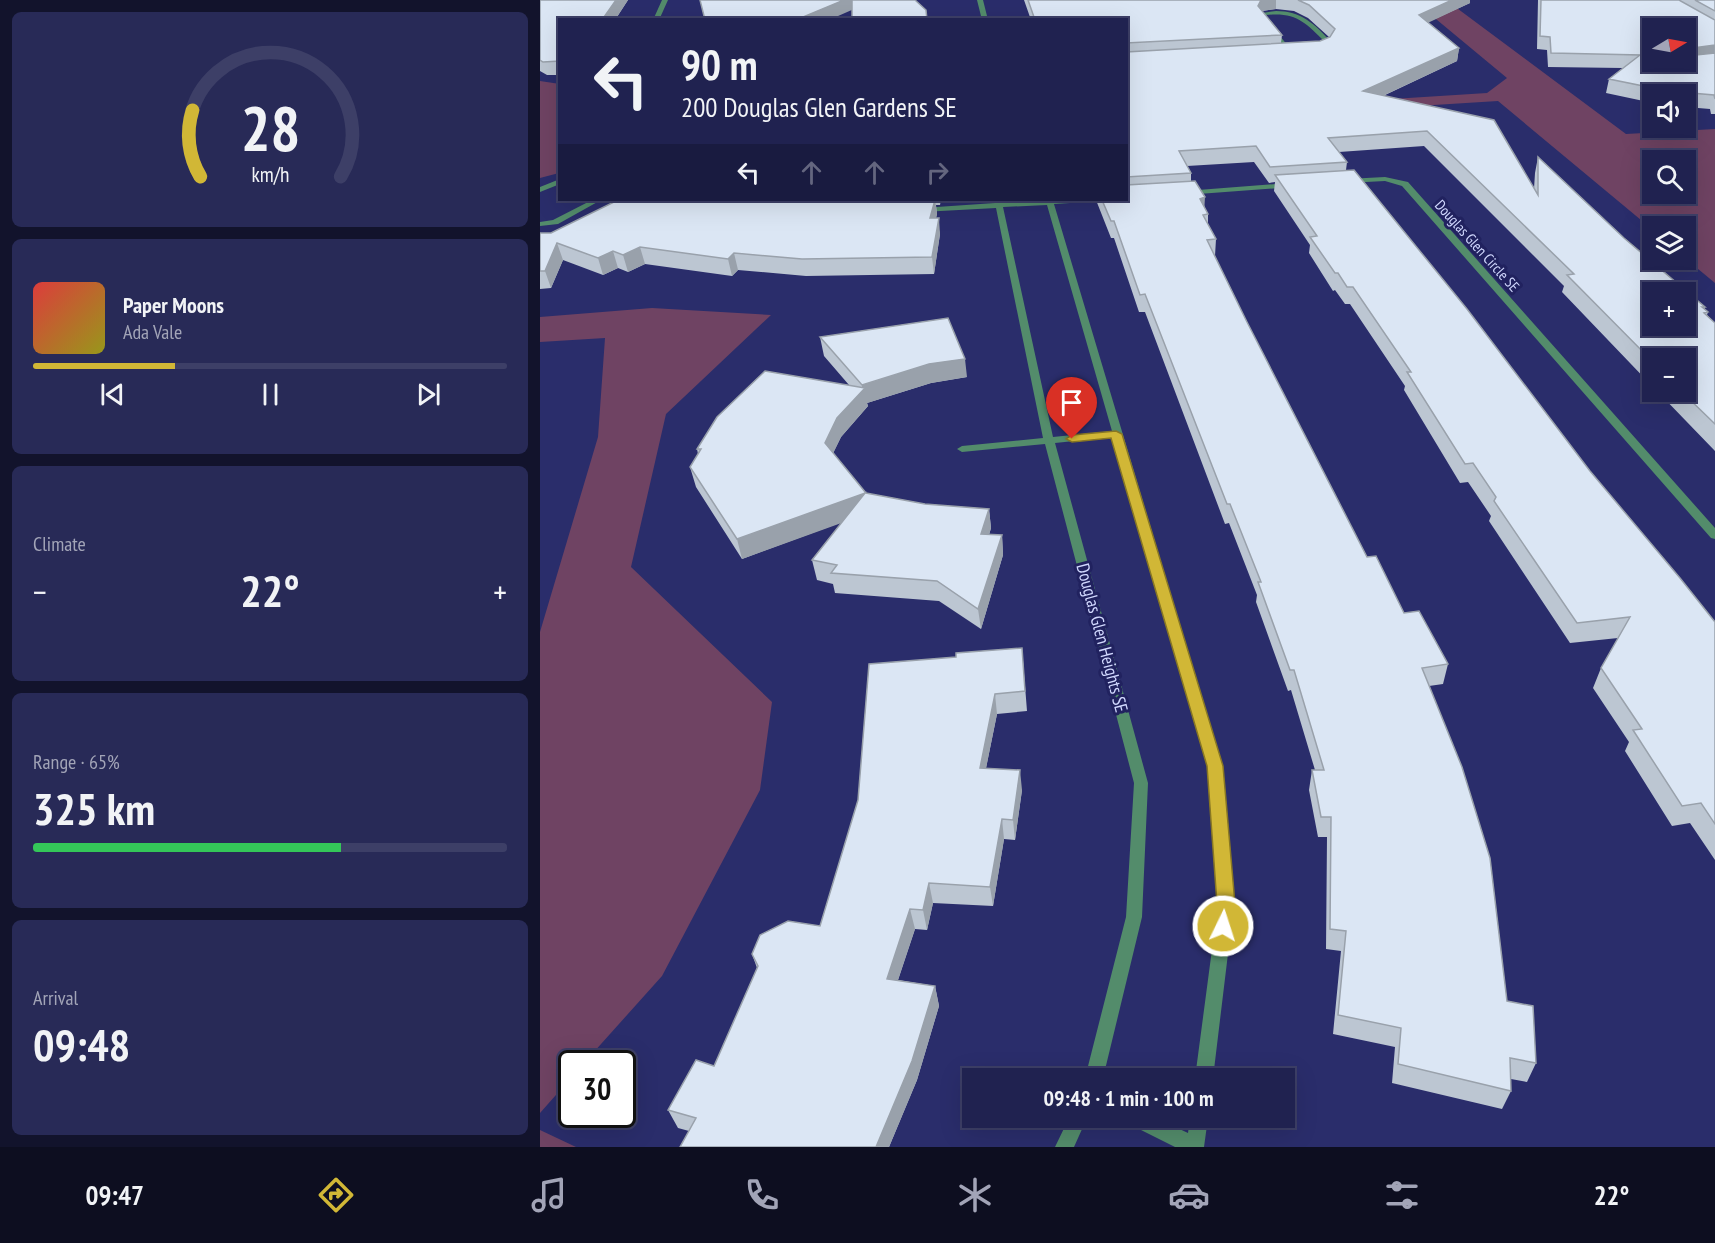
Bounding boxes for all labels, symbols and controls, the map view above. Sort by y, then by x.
north arrow [1642,18,1696,72]
map controls [1642,18,1696,402]
text: 90 m [681,37,758,92]
icon: left [582,42,660,120]
button: sound [1642,84,1696,138]
text: 28 [240,87,300,168]
text: 200 Douglas Glen Gardens SE [681,90,957,124]
button: search [1642,150,1696,204]
icon: left [732,156,765,189]
icon: ahead [795,156,828,189]
icon: ahead [858,156,891,189]
icon: right [921,156,954,189]
text: km/h [251,160,289,188]
street label: Douglas Glen Circle SE [1431,196,1524,296]
button: layers [1642,216,1696,270]
button: + [1642,282,1696,336]
text: Paper Moons [123,291,224,319]
text: Ada Vale [123,319,182,345]
button: − [1642,348,1696,402]
pin [1046,377,1097,439]
icon: previous [96,378,129,411]
icon: pause [254,378,287,411]
icon: next [412,378,445,411]
icon: arrive [1055,386,1088,419]
text: Climate [33,531,86,557]
text: 22° [240,561,300,619]
street label: Douglas Glen Heights SE [1072,561,1133,715]
text: − [33,570,47,613]
text: + [493,570,507,613]
text: Range · 65% [33,749,120,775]
text: 325 km [33,779,155,837]
position arrow [1191,894,1255,958]
text: Arrival [33,985,78,1011]
text: 09:48 [33,1015,130,1073]
speed limit sign: 30 [558,1050,636,1128]
text: 09:48 · 1 min · 100 m [1043,1084,1214,1112]
icon: directions [315,1174,357,1216]
icon: music [528,1174,570,1216]
icon: phone [741,1174,783,1216]
icon: climate [954,1174,996,1216]
icon: car [1168,1174,1210,1216]
icon: filters [1381,1174,1423,1216]
text: 09:47 [86,1178,144,1212]
text: 22° [1594,1178,1629,1212]

